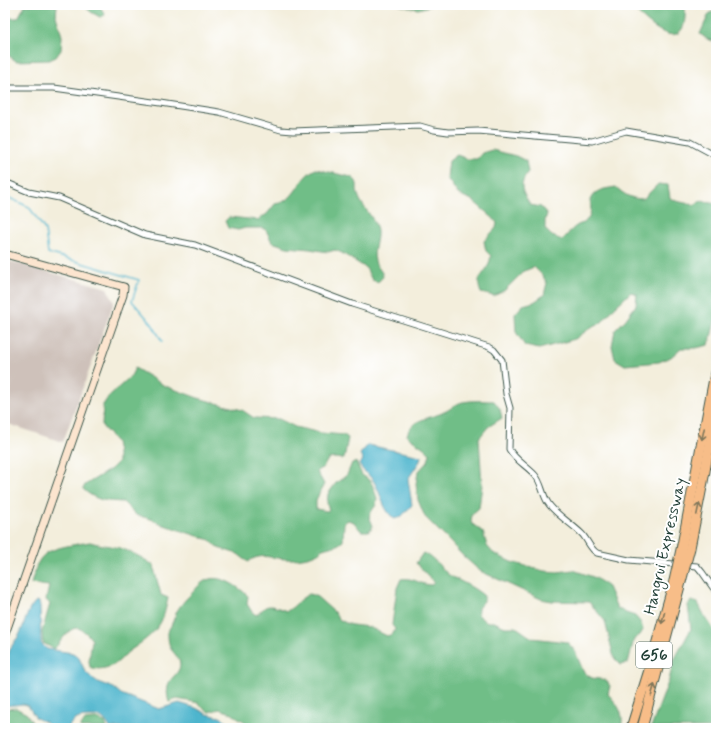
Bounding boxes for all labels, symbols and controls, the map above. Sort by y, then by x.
one-way arrow [698,427,706,440]
street label: Hangrui Expressway [639,476,692,617]
one-way arrow [694,503,702,516]
one-way arrow [659,611,667,624]
road number: G56 [636,642,672,668]
one-way arrow [649,684,657,697]

